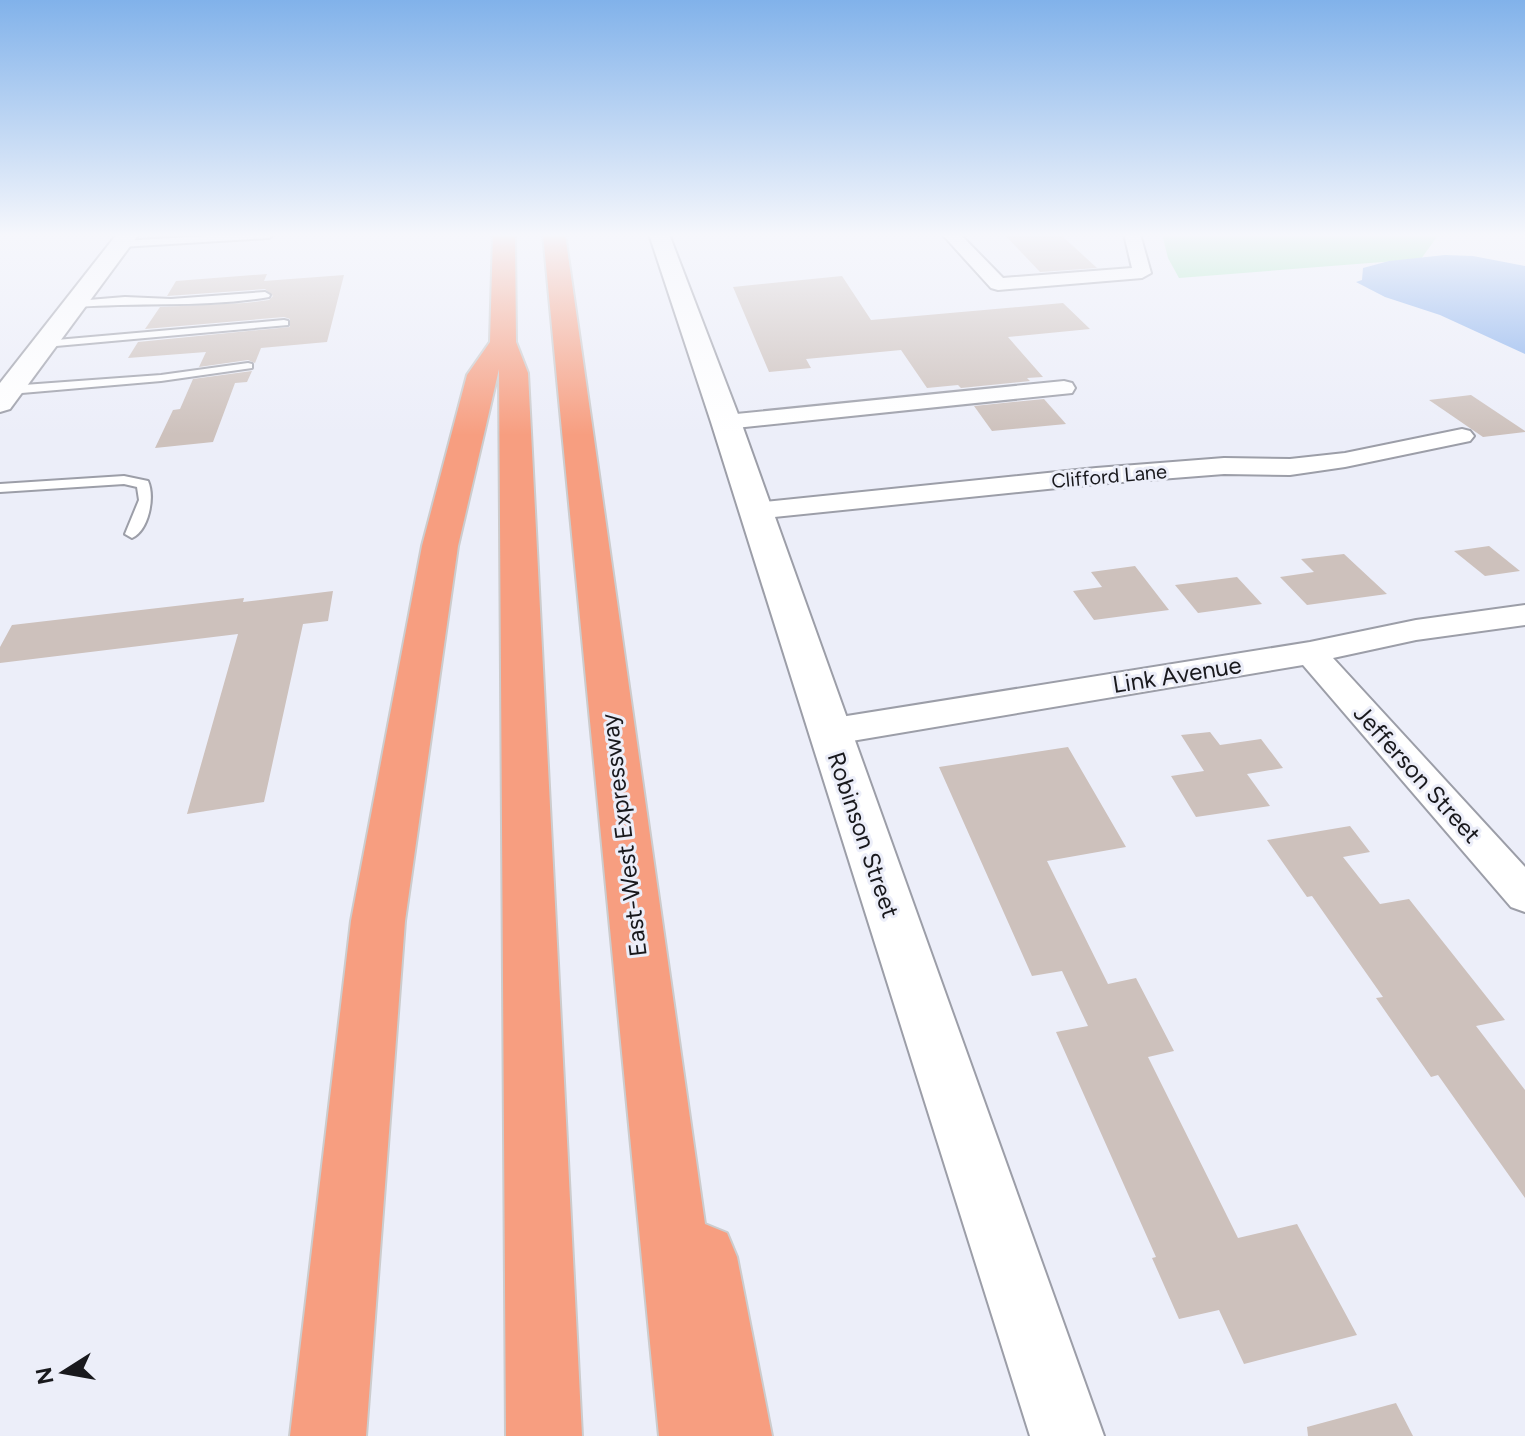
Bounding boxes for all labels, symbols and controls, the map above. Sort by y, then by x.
street label: Clifford Lane [1050,459,1168,493]
street label: Link Avenue [1110,650,1243,699]
street label: Jefferson Street [1348,699,1487,849]
street label: East-West Expressway [594,712,653,958]
street label: Robinson Street [822,748,905,922]
north arrow [24,1332,104,1412]
text: N [30,1365,60,1387]

